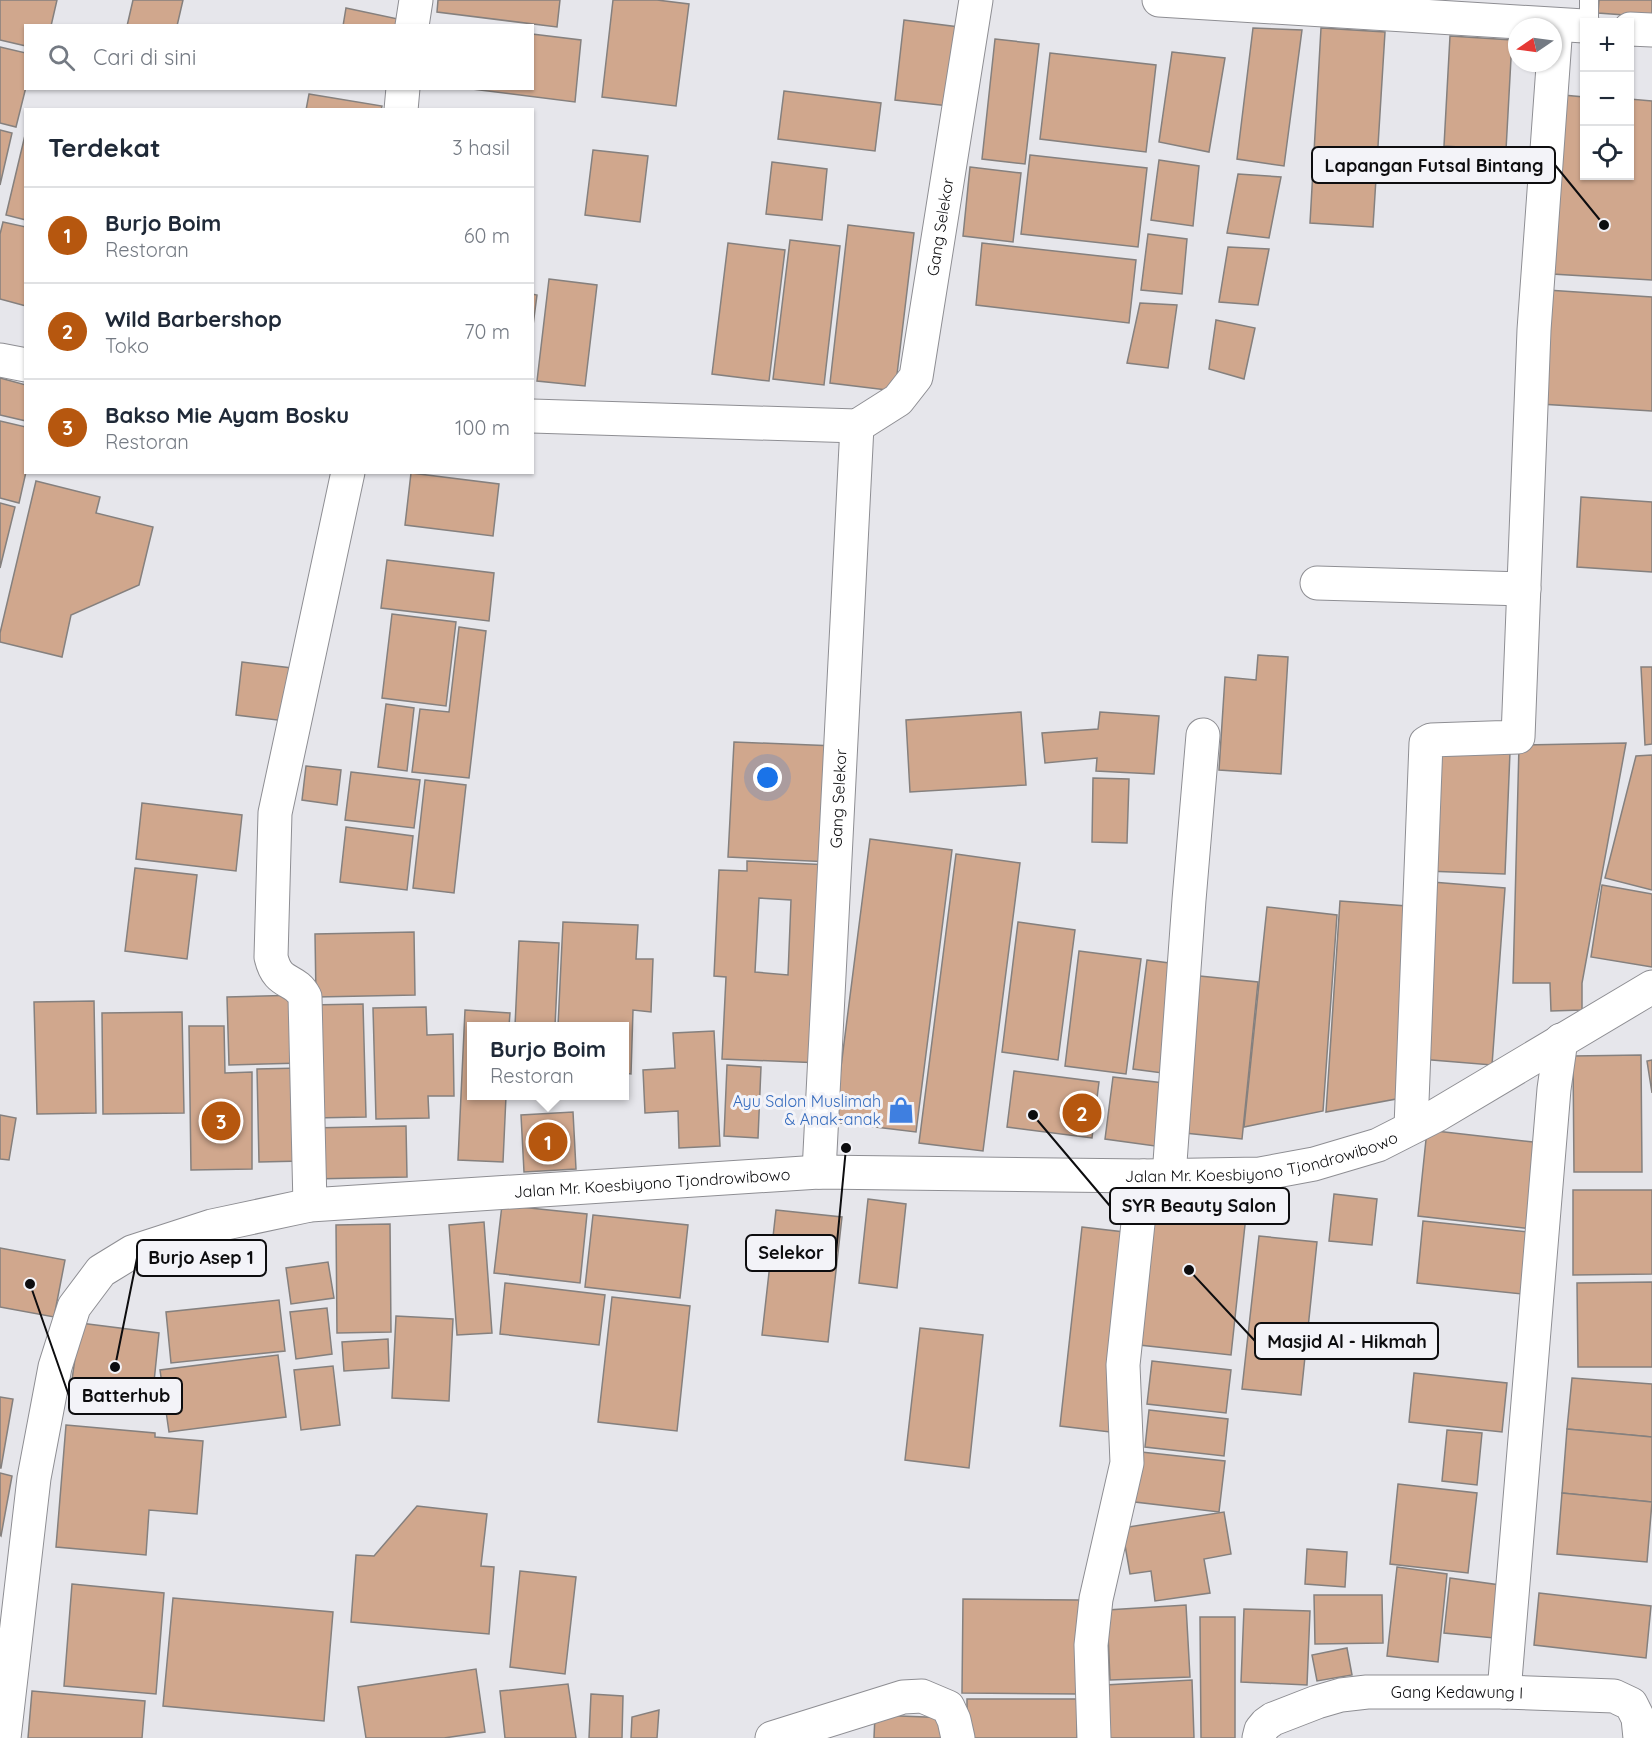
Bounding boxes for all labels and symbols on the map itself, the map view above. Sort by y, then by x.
north arrow [1508,18,1562,72]
callout: Lapangan Futsal Bintang [1312,147,1555,183]
text: Lapangan Futsal Bintang [1324,154,1544,177]
street label: Gang Selekor [922,176,958,277]
street label: Gang Selekor [826,748,851,849]
your location [753,763,782,792]
pin: 2 [1062,1090,1102,1136]
place label: Ayu Salon Muslimah & Anak-anak [733,1091,881,1129]
shop icon: Ayu Salon Muslimah & Anak-anak [886,1095,916,1125]
pin: 3 [202,1098,240,1144]
pin: 1 [528,1120,568,1164]
street label: Jalan Mr. Koesbiyono Tjondrowibowo [1125,1127,1401,1186]
street label: Jalan Mr. Koesbiyono Tjondrowibowo [513,1164,791,1202]
callout: SYR Beauty Salon [1110,1188,1289,1224]
text: SYR Beauty Salon [1122,1194,1276,1217]
callout: Selekor [746,1235,836,1271]
callout: Burjo Asep 1 [137,1240,266,1276]
text: Selekor [758,1241,824,1264]
text: Burjo Asep 1 [148,1246,254,1269]
callout: Masjid Al - Hikmah [1255,1323,1438,1359]
text: Masjid Al - Hikmah [1267,1330,1427,1353]
callout: Batterhub [69,1378,182,1414]
text: Batterhub [82,1384,170,1407]
street label: Gang Kedawung I [1391,1682,1523,1703]

